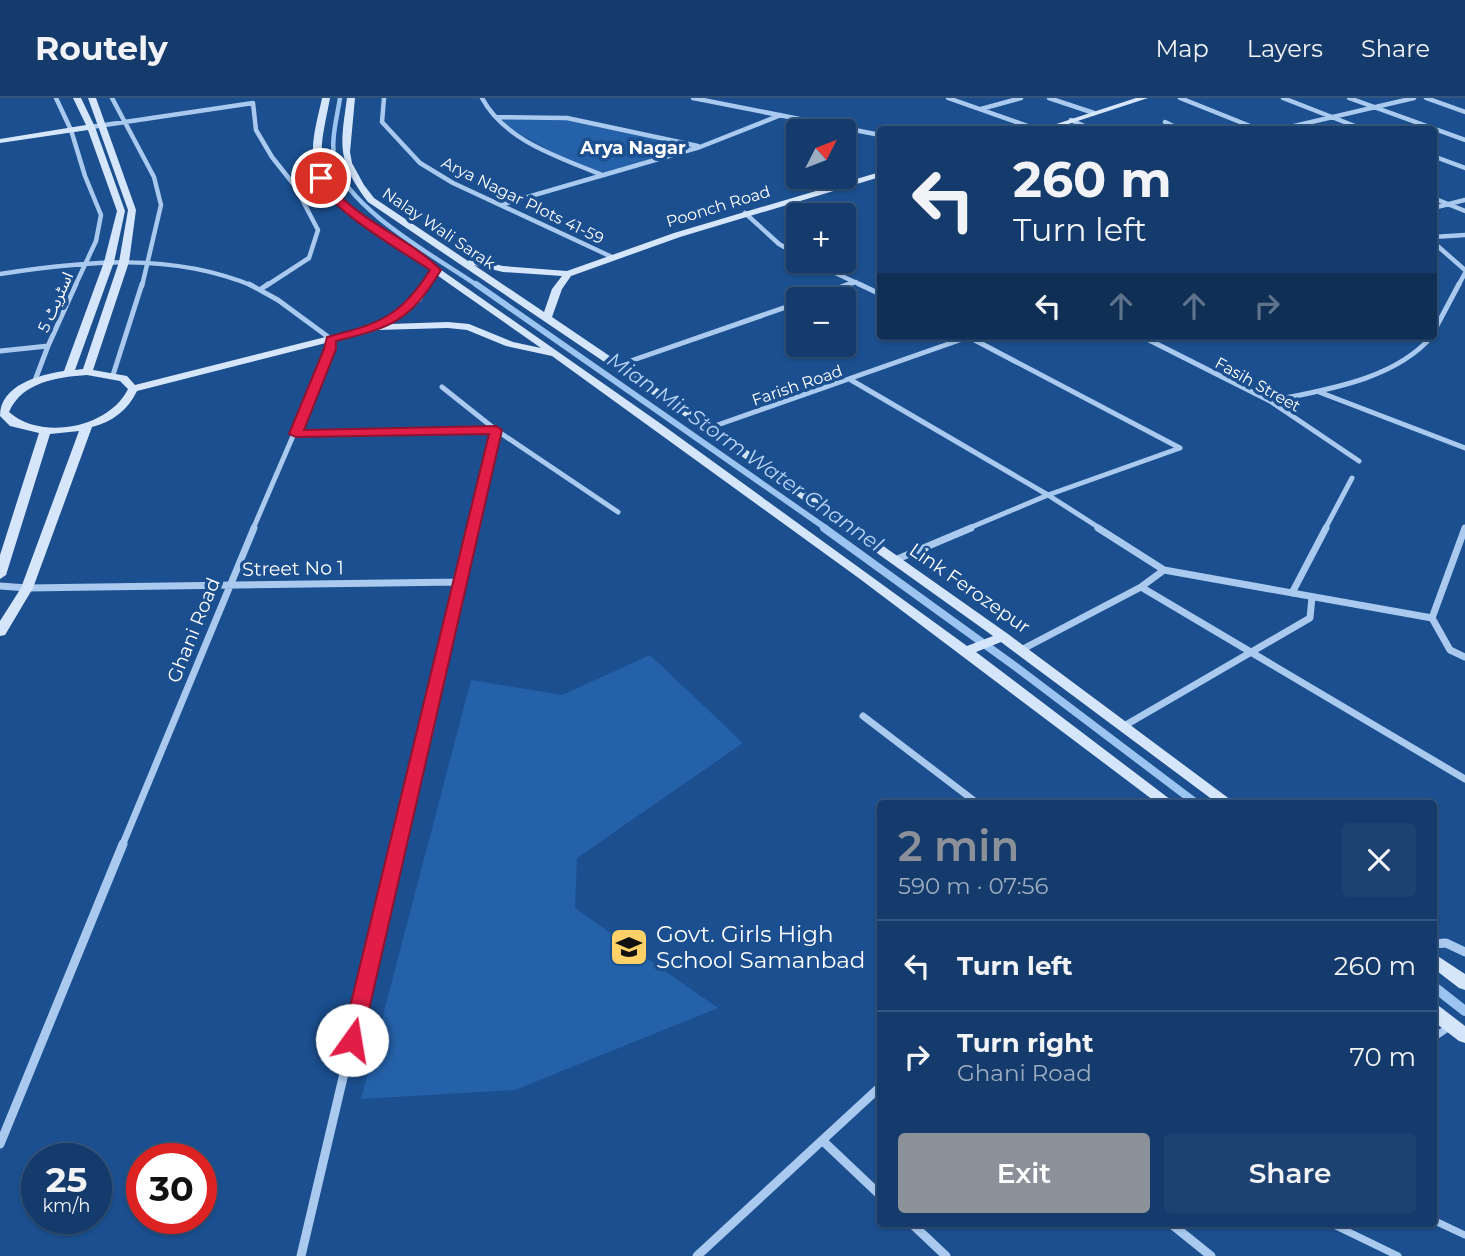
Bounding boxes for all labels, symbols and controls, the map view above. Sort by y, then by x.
text: Routely [35,28,168,68]
text: Map [1155,34,1209,63]
text: Layers [1247,34,1323,63]
text: Share [1361,34,1430,63]
north arrow [786,119,856,189]
map controls [786,119,856,357]
district label: Arya Nagar [579,137,686,159]
pin [291,148,351,208]
text: 260 m [1013,150,1172,209]
street label: Arya Nagar Plots 41-59 [438,153,607,248]
icon: left [898,154,989,245]
icon: arrive [302,159,340,197]
street label: Poonch Road [664,182,773,231]
street label: Nalay Wali Sarak [379,184,499,273]
button: + [786,203,856,273]
text: Turn left [1013,210,1147,249]
street label: اسٹریٹ 5 [34,269,77,335]
button: − [786,287,856,357]
icon: left [1029,287,1067,325]
icon: ahead [1102,287,1140,325]
icon: ahead [1175,287,1213,325]
icon: right [1248,287,1286,325]
water label: Mian Mir Storm Water Channel [603,347,888,557]
street label: Fasih Street [1212,353,1304,416]
street label: Farish Road [749,361,845,410]
street label: Link Ferozepur [905,538,1034,639]
street label: Street No 1 [242,556,344,581]
street label: Ghani Road [162,574,225,686]
text: 2 min [898,820,1019,872]
button: close [1342,823,1416,897]
text: 590 m · 07:56 [898,872,1049,900]
place label: Govt. Girls High School Samanbad [656,920,865,974]
school or university icon: Govt. Girls High School Samanbad [608,926,650,968]
icon: left [898,947,936,985]
text: Turn left [957,950,1073,982]
text: 260 m [1334,950,1416,982]
position arrow [315,1003,389,1077]
text: Turn right [957,1027,1093,1059]
icon: right [898,1038,936,1076]
text: 70 m [1350,1041,1416,1073]
text: Ghani Road [957,1059,1092,1087]
button: Exit [898,1133,1150,1213]
button: Share [1164,1133,1416,1213]
speed limit sign: 30 [126,1143,217,1234]
text: 25 [46,1158,87,1201]
text: km/h [42,1195,91,1217]

